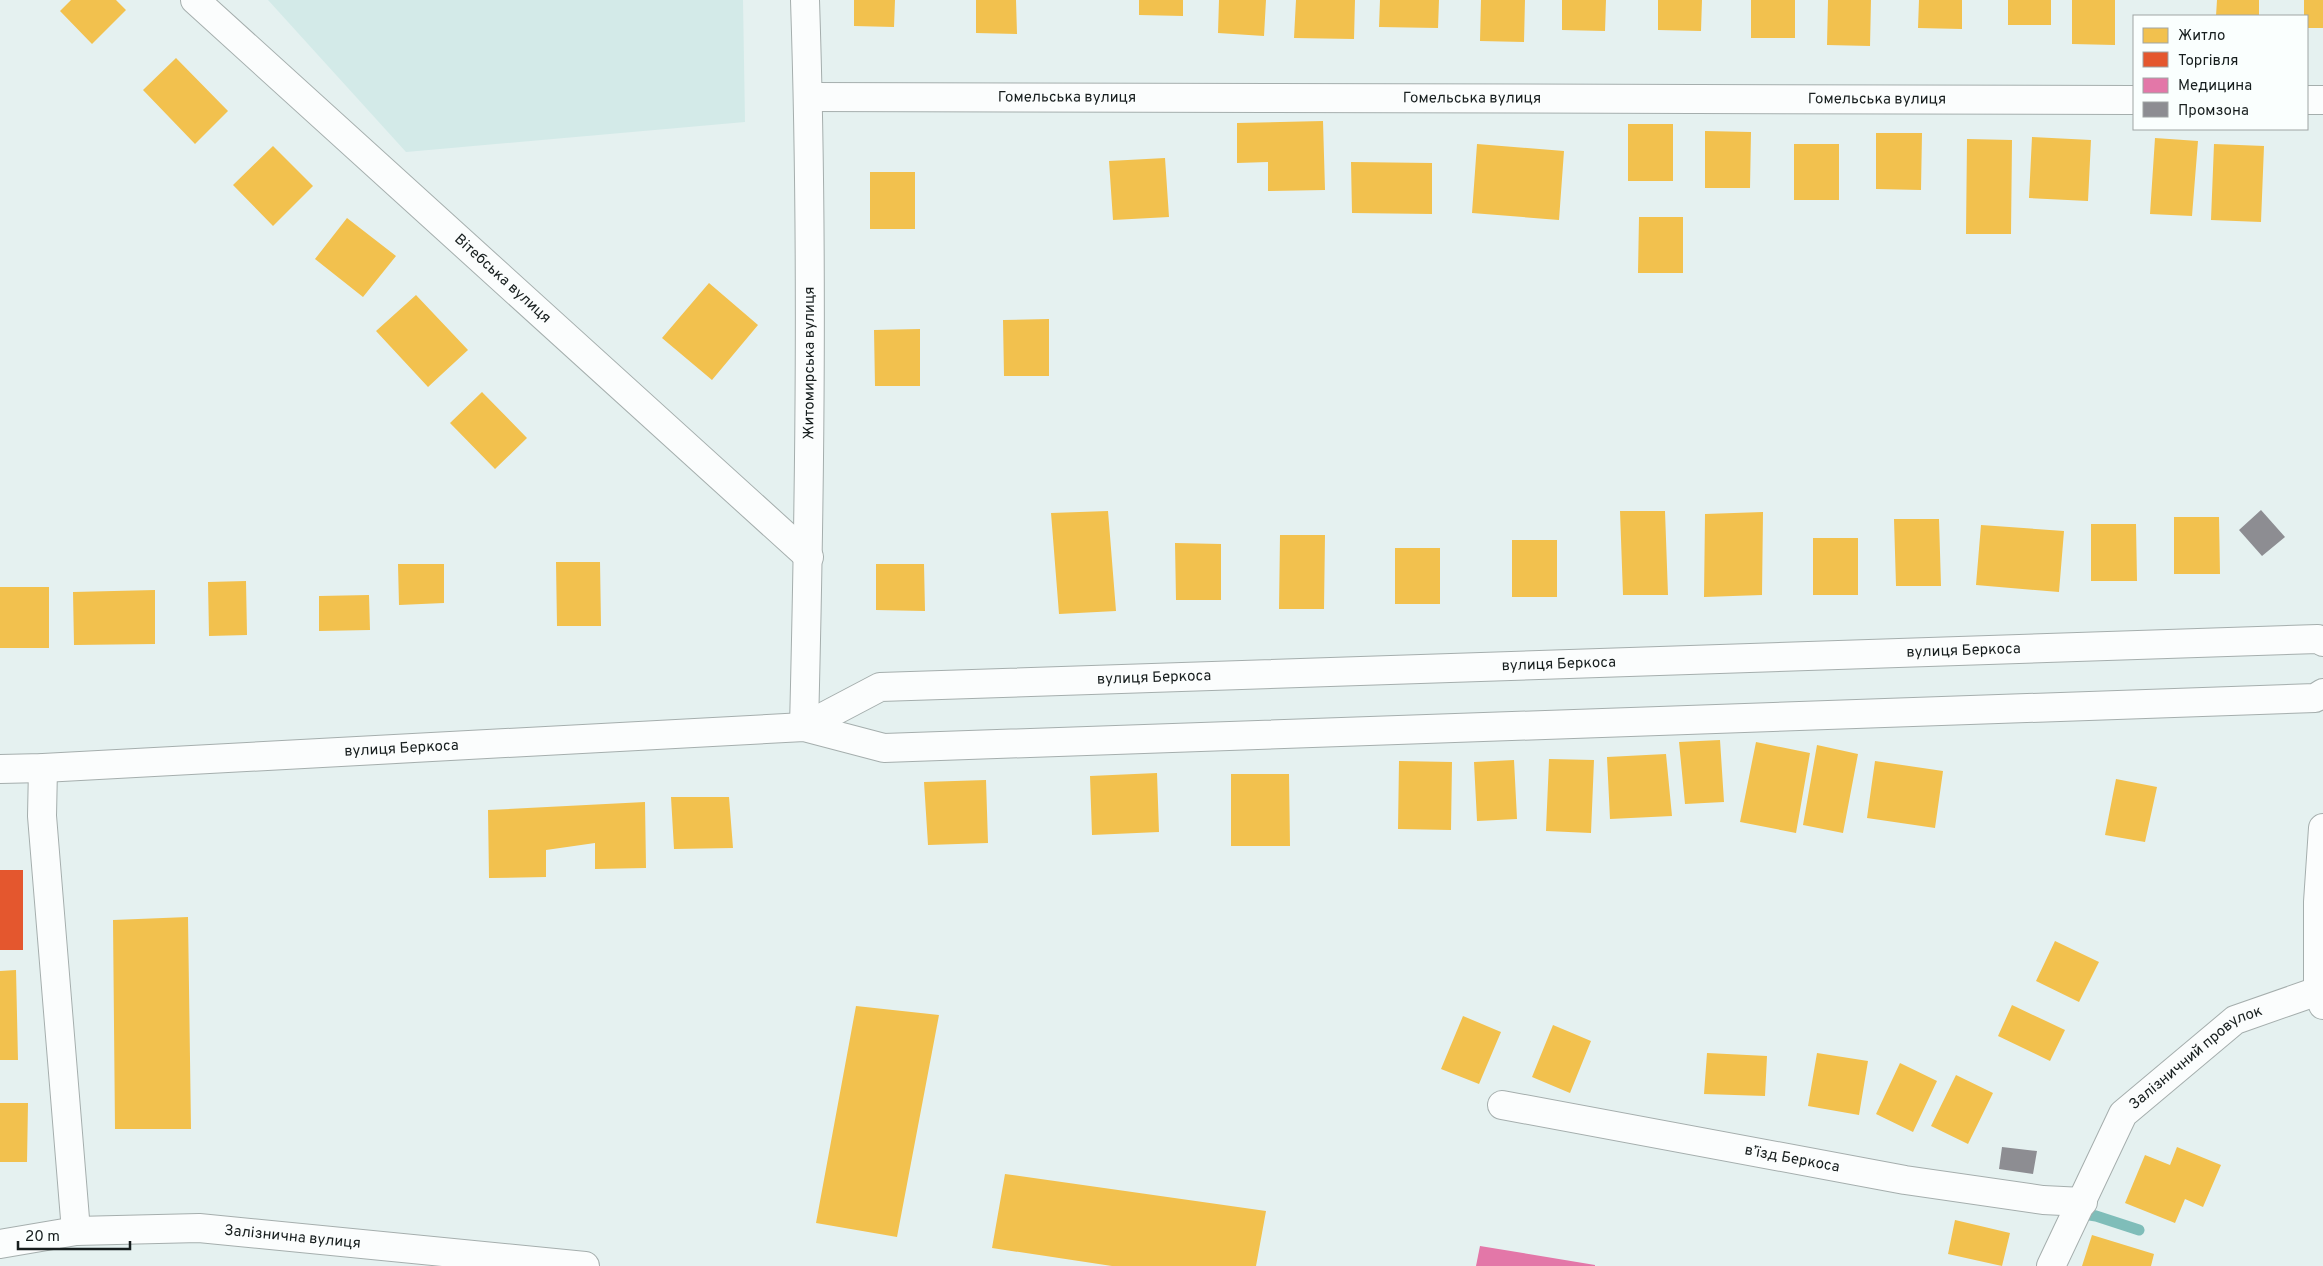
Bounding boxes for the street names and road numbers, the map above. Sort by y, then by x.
street label: Гомельська вулиця [998,88,1136,107]
street label: Гомельська вулиця [1403,89,1541,108]
street label: Гомельська вулиця [1808,90,1946,109]
street label: Вітебська вулиця [450,230,555,328]
street label: Житомирська вулиця [800,286,819,440]
street label: вулиця Беркоса [1906,639,2021,662]
street label: вулиця Беркоса [1501,653,1616,676]
street label: вулиця Беркоса [1096,666,1211,689]
street label: вулиця Беркоса [344,736,459,761]
street label: Залізничний провулок [2125,1002,2265,1114]
street label: в’їзд Беркоса [1743,1141,1841,1177]
street label: Залізнична вулиця [223,1221,362,1253]

